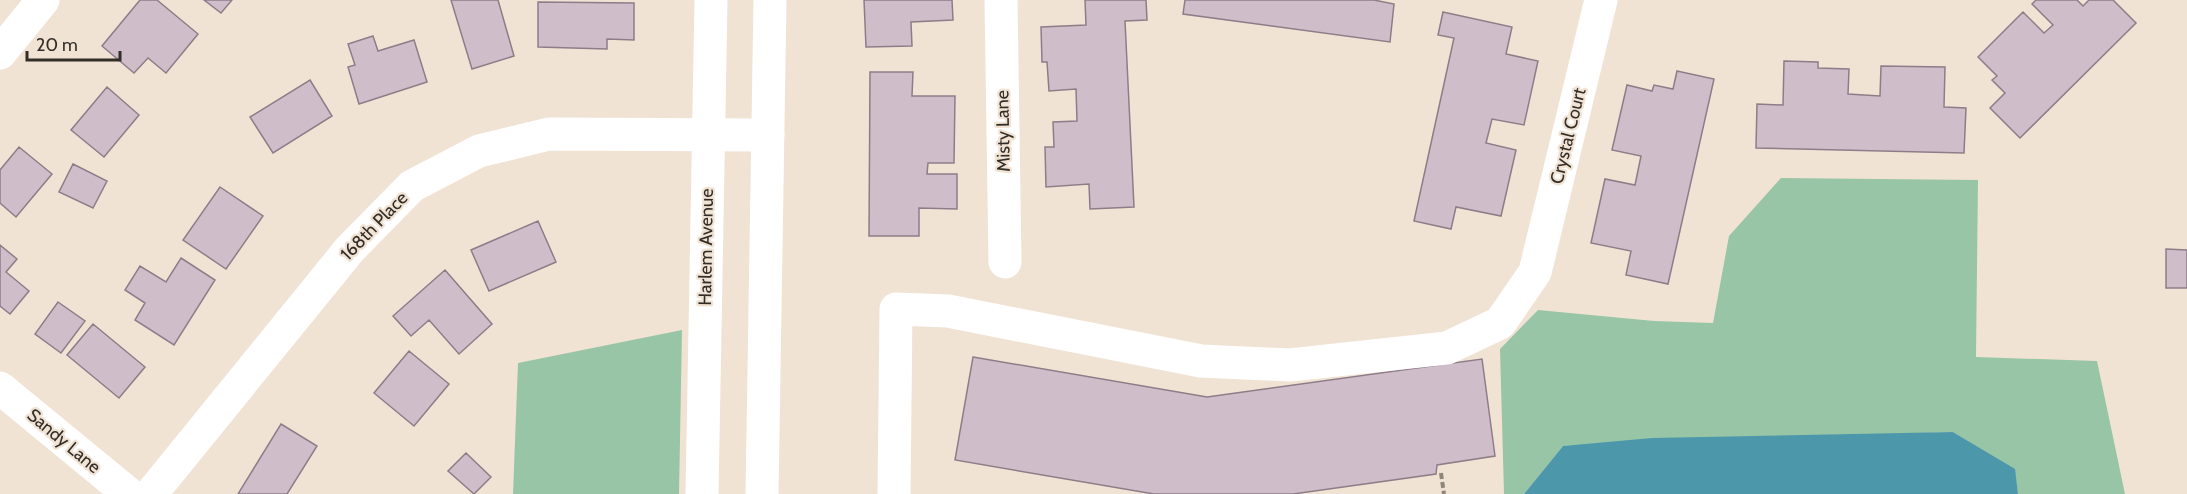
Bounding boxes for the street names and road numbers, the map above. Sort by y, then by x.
street label: Crystal Court [1545,86,1591,186]
street label: Misty Lane [991,90,1015,172]
street label: 168th Place [336,187,412,265]
street label: Harlem Avenue [694,188,718,306]
street label: Sandy Lane [23,404,105,478]

